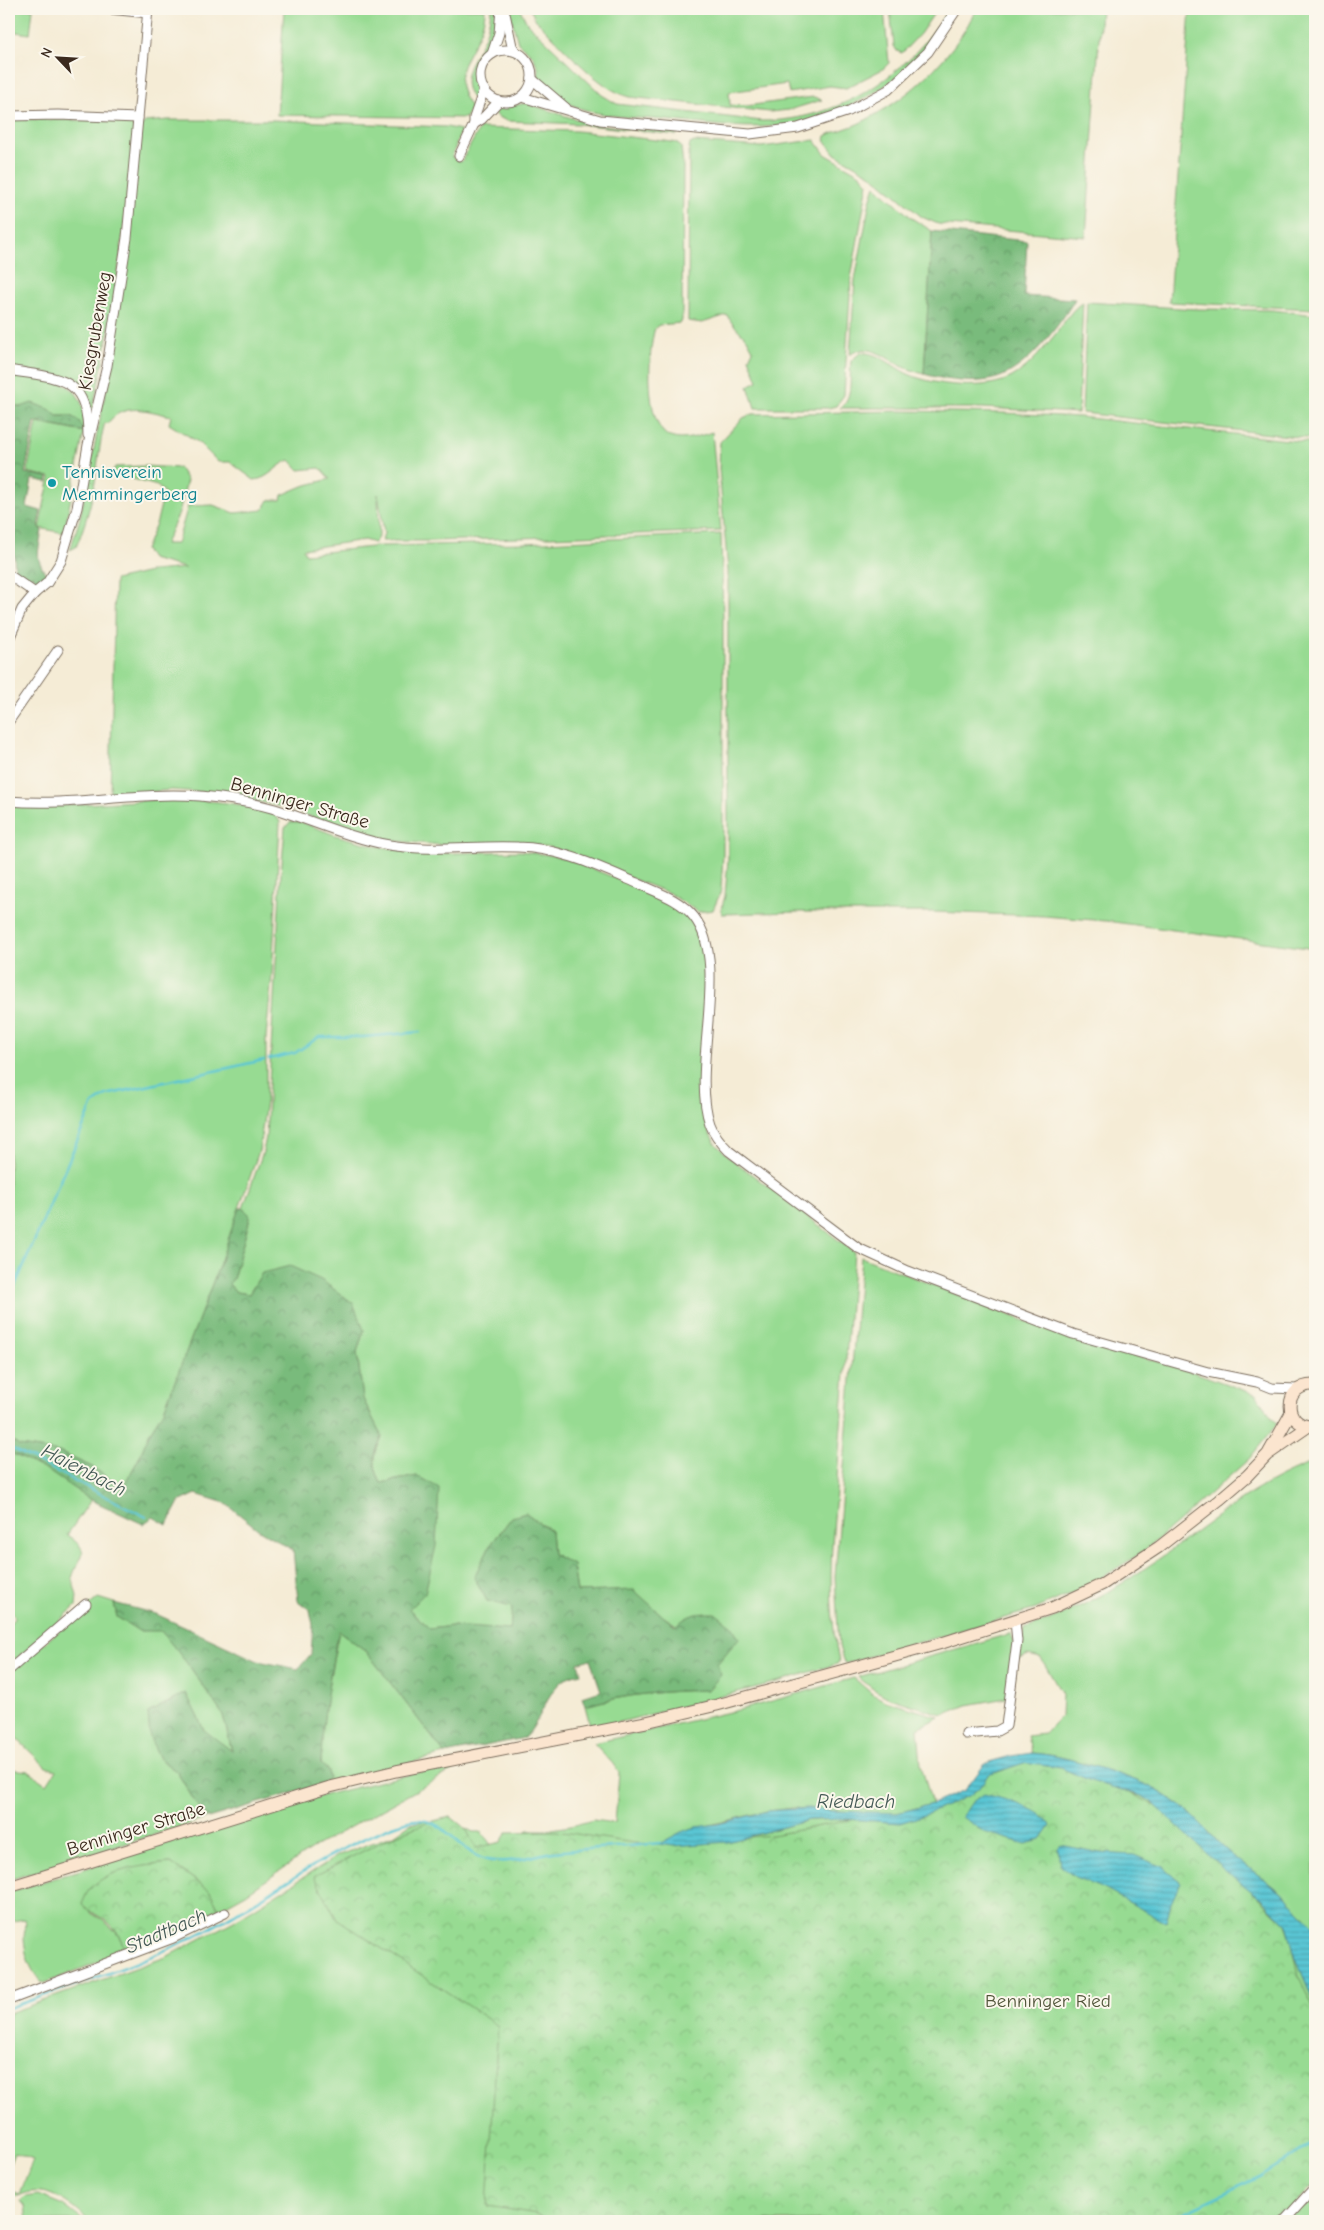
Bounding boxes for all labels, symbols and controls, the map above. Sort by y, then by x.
north arrow [32,32,82,82]
text: N [37,45,56,60]
street label: Kiesgrubenweg [74,270,116,392]
place label: Tennisverein Memmingerberg [62,461,198,505]
marker: Tennisverein Memmingerberg [46,477,58,489]
street label: Benninger Straße [228,773,372,833]
water label: Haienbach [38,1439,130,1501]
water label: Riedbach [817,1790,895,1813]
street label: Benninger Straße [64,1798,208,1860]
water label: Stadtbach [122,1904,210,1958]
park label: Benninger Ried [985,1990,1111,2012]

